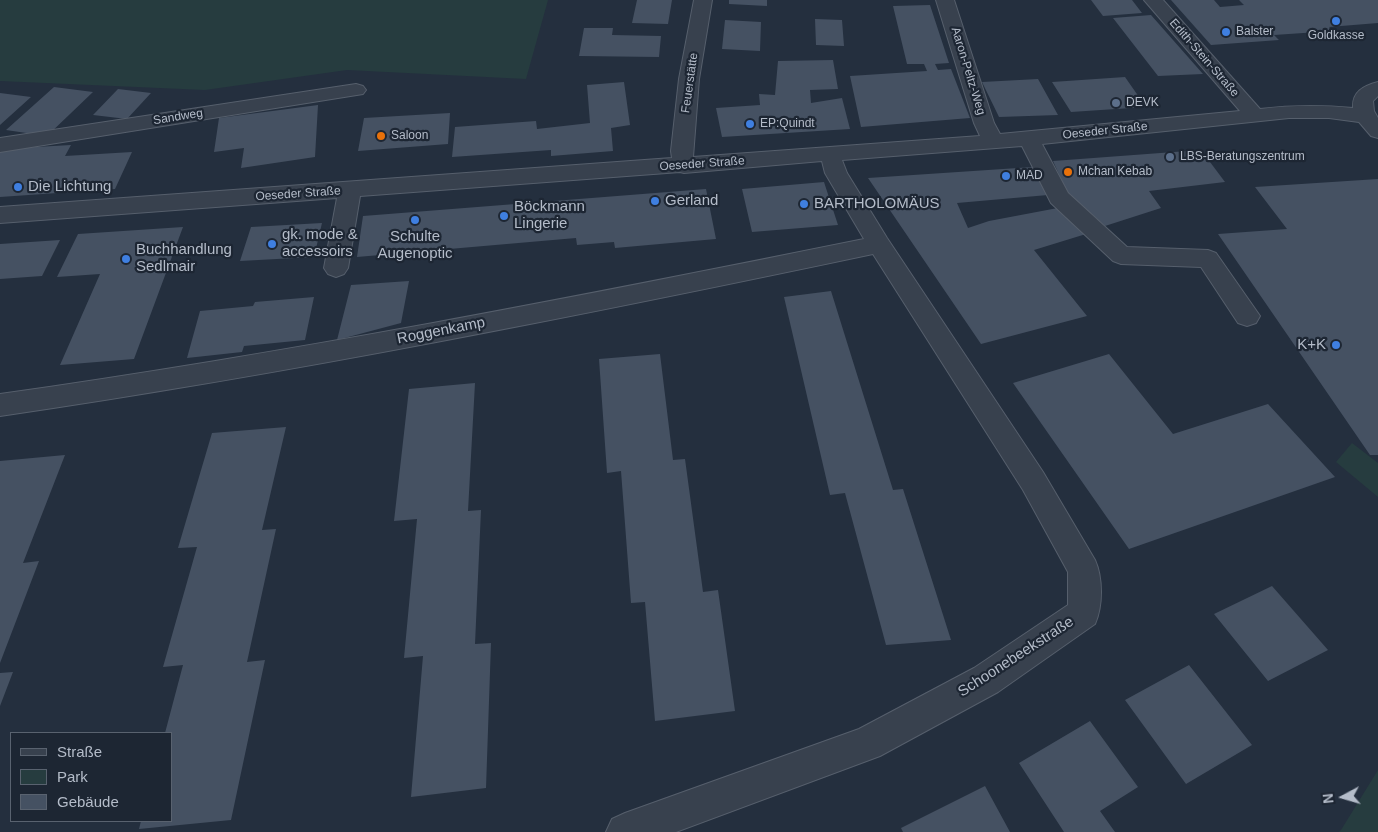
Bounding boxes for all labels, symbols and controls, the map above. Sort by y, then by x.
marker: Goldkasse [1330,15,1342,27]
street label: Edith-Stein-Straße [1166,16,1242,100]
street label: Aaron-Peltz-Weg [948,25,988,117]
place label: Balster [1236,25,1273,39]
marker: Balster [1220,26,1232,38]
place label: Goldkasse [1308,29,1364,43]
street label: Feuerstätte [679,52,701,114]
place label: DEVK [1126,96,1159,110]
marker: DEVK [1110,97,1122,109]
street label: Sandweg [152,106,204,128]
place label: EP:Quindt [760,117,815,131]
marker: EP:Quindt [744,118,756,130]
street label: Oeseder Straße [1062,119,1148,143]
place label: Saloon [391,129,428,143]
marker: Saloon [375,130,387,142]
place label: LBS-Beratungszentrum [1180,150,1305,164]
marker: LBS-Beratungszentrum [1164,151,1176,163]
street label: Oeseder Straße [659,154,745,174]
place label: Mchan Kebab [1078,165,1152,179]
marker: Mchan Kebab [1062,166,1074,178]
place label: MAD [1016,169,1043,183]
marker: MAD [1000,170,1012,182]
place label: Die Lichtung [28,178,111,196]
marker: Die Lichtung [12,181,24,193]
street label: Oeseder Straße [255,184,341,204]
place label: Gerland [665,192,718,210]
marker: Gerland [649,195,661,207]
place label: BARTHOLOMÄUS [814,195,940,213]
place label: Böckmann Lingerie [514,198,585,233]
marker: BARTHOLOMÄUS [798,198,810,210]
marker: Böckmann Lingerie [498,210,510,222]
marker: Schulte Augenoptic [409,214,421,226]
place label: gk. mode & accessoirs [282,226,358,261]
place label: Schulte Augenoptic [377,228,453,263]
marker: gk. mode & accessoirs [266,238,278,250]
place label: Buchhandlung Sedlmair [136,241,232,276]
marker: Buchhandlung Sedlmair [120,253,132,265]
street label: Roggenkamp [395,314,487,348]
place label: K+K [1297,336,1326,354]
marker: K+K [1330,339,1342,351]
street label: Schoonebeekstraße [955,613,1077,701]
legend [10,732,172,822]
text: Straße [57,743,102,760]
text: Park [57,768,88,785]
north arrow [1318,772,1368,822]
text: Gebäude [57,793,119,810]
text: N [1320,793,1337,804]

